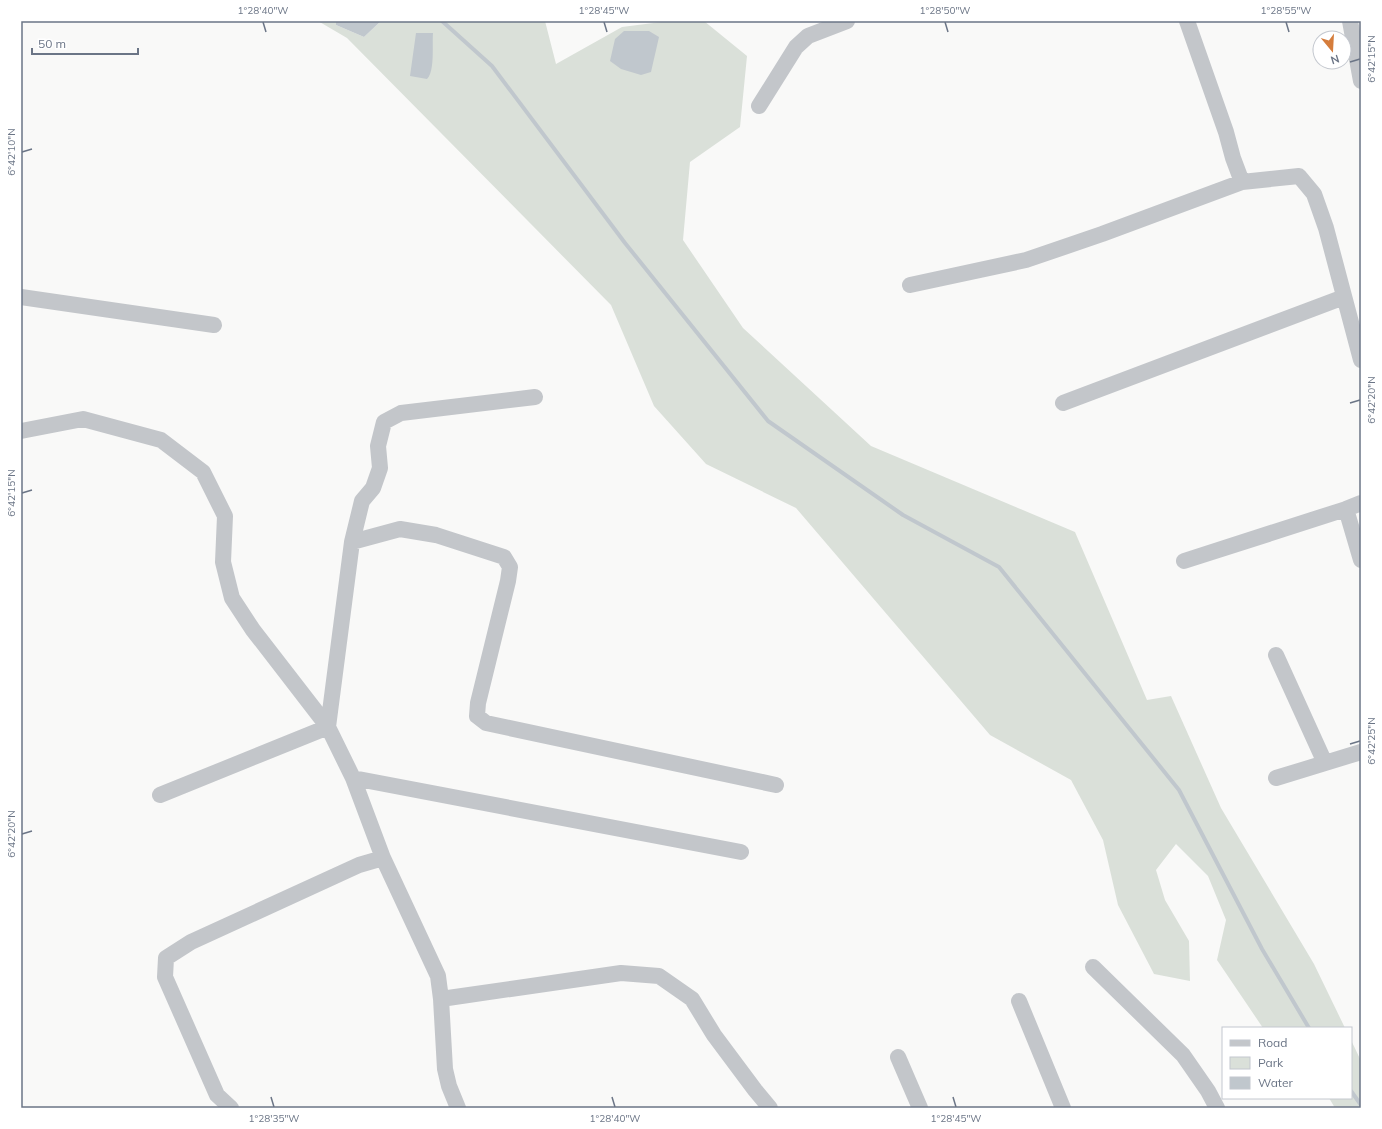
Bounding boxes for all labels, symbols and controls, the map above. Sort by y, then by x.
text: 1°28'40"W [238,4,288,17]
text: 1°28'45"W [579,4,629,17]
text: 1°28'50"W [920,4,970,17]
text: 1°28'55"W [1261,4,1311,17]
scale bar [32,30,138,56]
north arrow [1312,30,1352,70]
text: 6°42'15"N [1365,35,1378,83]
text: 50 m [38,36,66,51]
text: N [1329,52,1341,67]
text: 6°42'10"N [5,128,18,176]
text: 6°42'20"N [1365,376,1378,424]
text: 6°42'15"N [5,469,18,517]
text: 6°42'25"N [1365,717,1378,765]
text: 6°42'20"N [5,810,18,858]
legend [1222,1027,1352,1099]
text: Road [1258,1035,1287,1050]
text: Park [1258,1055,1284,1070]
text: Water [1258,1075,1294,1090]
text: 1°28'35"W [249,1112,299,1125]
text: 1°28'40"W [590,1112,640,1125]
text: 1°28'45"W [931,1112,981,1125]

